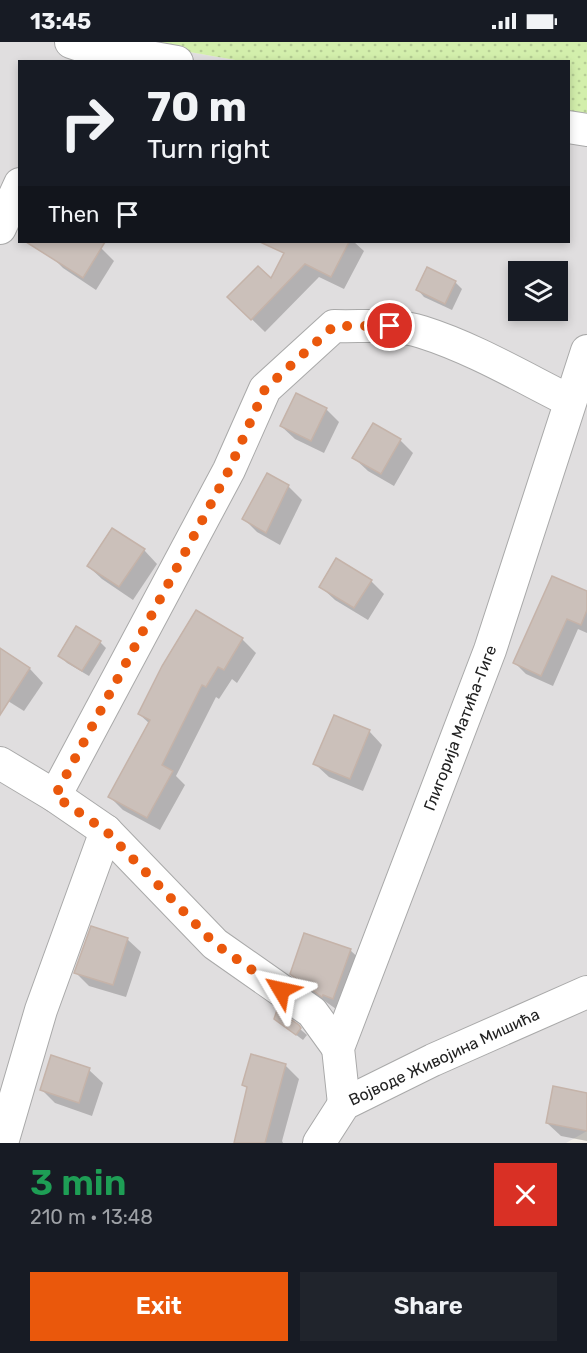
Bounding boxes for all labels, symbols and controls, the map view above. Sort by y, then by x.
text: 13:45 [30,8,91,35]
text: 70 m [147,82,247,132]
icon: right [48,84,126,162]
text: Turn right [147,133,270,165]
icon: arrive [111,198,144,231]
text: Then [48,201,99,228]
map controls [508,261,568,321]
button: layers [508,261,568,321]
pin [364,300,415,351]
icon: arrive [373,309,406,342]
street label: Глигорија Матића-Гиге [420,643,500,813]
position arrow [249,958,313,1022]
street label: Војводе Живојина Мишића [346,1004,542,1110]
text: 3 min [30,1161,127,1204]
button: close [494,1163,557,1226]
text: 210 m · 13:48 [30,1205,153,1229]
button: Exit [30,1272,288,1341]
button: Share [300,1272,557,1341]

